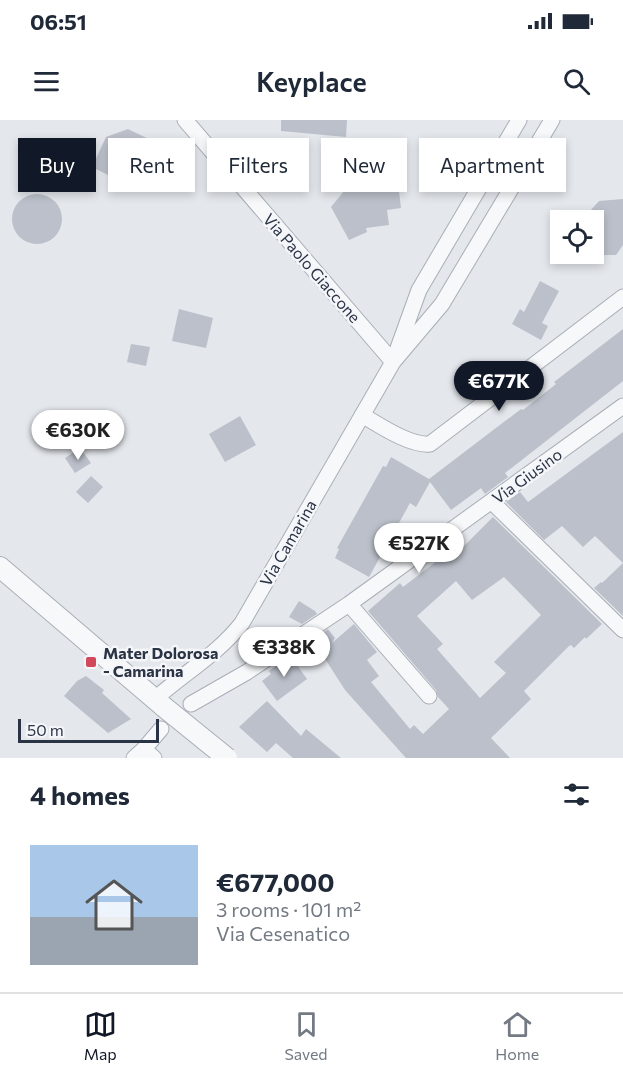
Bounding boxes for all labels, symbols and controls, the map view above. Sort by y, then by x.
text: 06:51 [30,8,87,35]
icon: menu [30,65,63,98]
text: Keyplace [256,65,367,98]
icon: search [560,65,593,98]
chip: Buy [18,138,96,192]
chip: Rent [108,138,195,192]
chip: Filters [207,138,309,192]
chip: New [321,138,407,192]
chip: Apartment [419,138,566,192]
street label: Via Paolo Giaccone [260,209,365,326]
map controls [550,210,604,264]
button: locate [550,210,604,264]
pin: €677K [457,361,541,412]
text: €677K [468,368,530,392]
pin: €630K [36,410,120,461]
text: €630K [45,417,111,441]
street label: Via Giusino [488,444,565,507]
street label: Via Camarina [255,496,320,589]
pin: €527K [377,523,461,574]
text: €527K [388,530,450,554]
pin: €338K [242,627,326,678]
text: €338K [252,634,316,658]
place label: Mater Dolorosa - Camarina [103,643,218,680]
marker: Mater Dolorosa - Camarina [84,655,98,669]
scale bar [18,716,159,744]
text: 50 m [27,720,64,739]
icon: filters [560,778,593,811]
text: 4 homes [30,779,130,810]
text: €677,000 [216,866,335,897]
icon: home [78,869,150,941]
text: 3 rooms · 101 m² [216,897,361,921]
text: Via Cesenatico [216,921,350,945]
tab: Map [84,1008,117,1063]
tab: Saved [284,1008,328,1063]
tab: Home [495,1008,539,1063]

